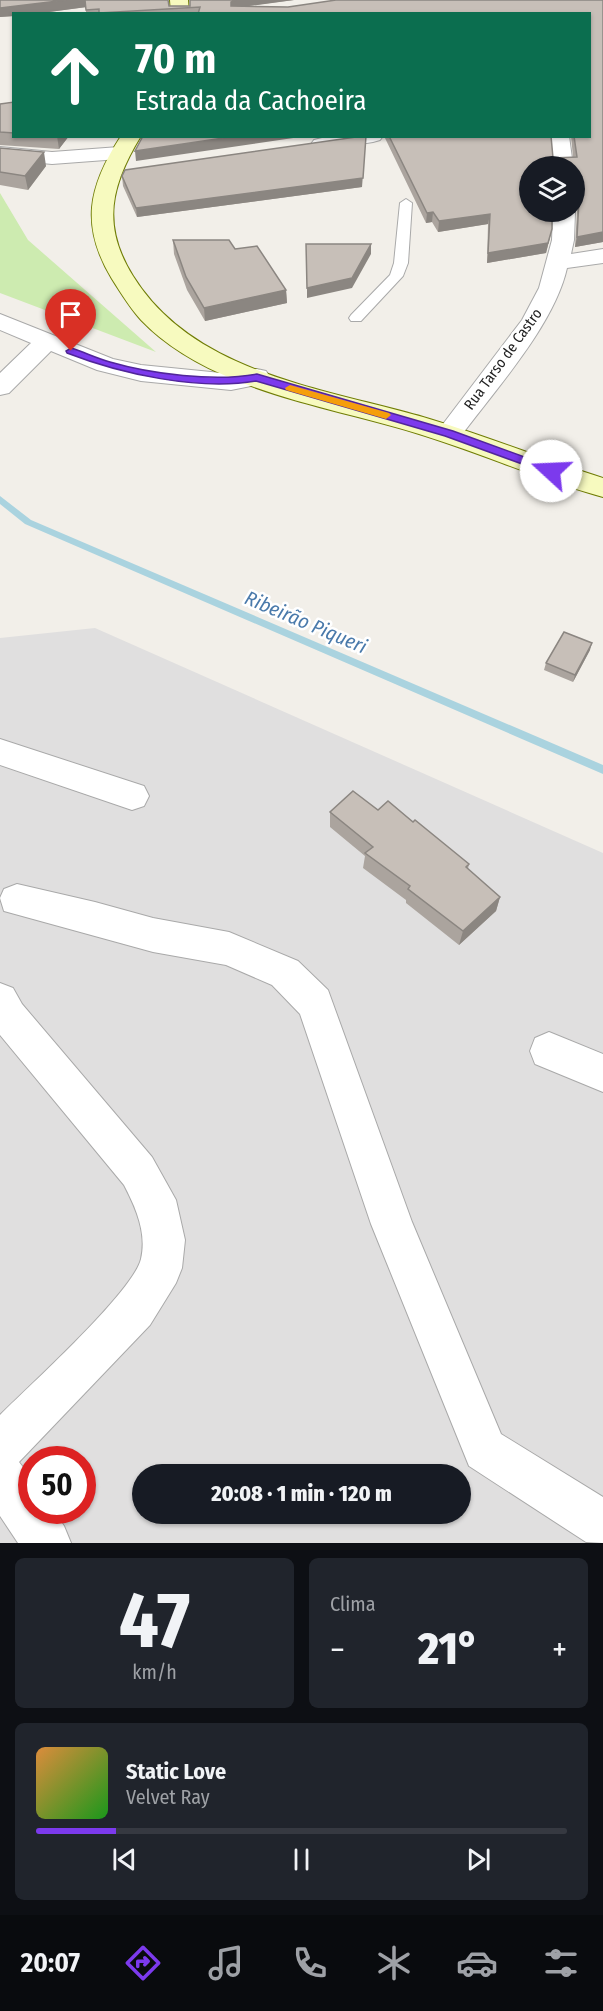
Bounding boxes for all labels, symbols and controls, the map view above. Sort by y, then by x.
text: 70 m [135,34,216,84]
icon: ahead [36,36,114,114]
text: Estrada da Cachoeira [135,85,366,117]
map controls [519,156,585,222]
button: layers [519,156,585,222]
pin [45,289,96,351]
icon: arrive [54,298,87,331]
street label: Rua Tarso de Castro [460,305,546,413]
position arrow [519,439,583,503]
water label: Ribeirão Piqueri [241,586,371,658]
speed limit sign: 50 [18,1446,96,1524]
text: 20:08 · 1 min · 120 m [211,1480,392,1507]
text: 47 [119,1574,190,1668]
text: Clima [330,1592,375,1616]
text: 21° [418,1622,479,1676]
text: − [330,1630,345,1670]
text: + [552,1630,567,1670]
text: km/h [132,1660,177,1684]
text: Static Love [126,1758,226,1785]
text: Velvet Ray [126,1785,210,1809]
icon: previous [108,1843,141,1876]
icon: pause [285,1843,318,1876]
icon: next [462,1843,495,1876]
icon: directions [122,1942,164,1984]
icon: music [205,1942,247,1984]
icon: phone [289,1942,331,1984]
icon: climate [373,1942,415,1984]
icon: car [456,1942,498,1984]
icon: filters [540,1942,582,1984]
text: 20:07 [21,1947,80,1979]

